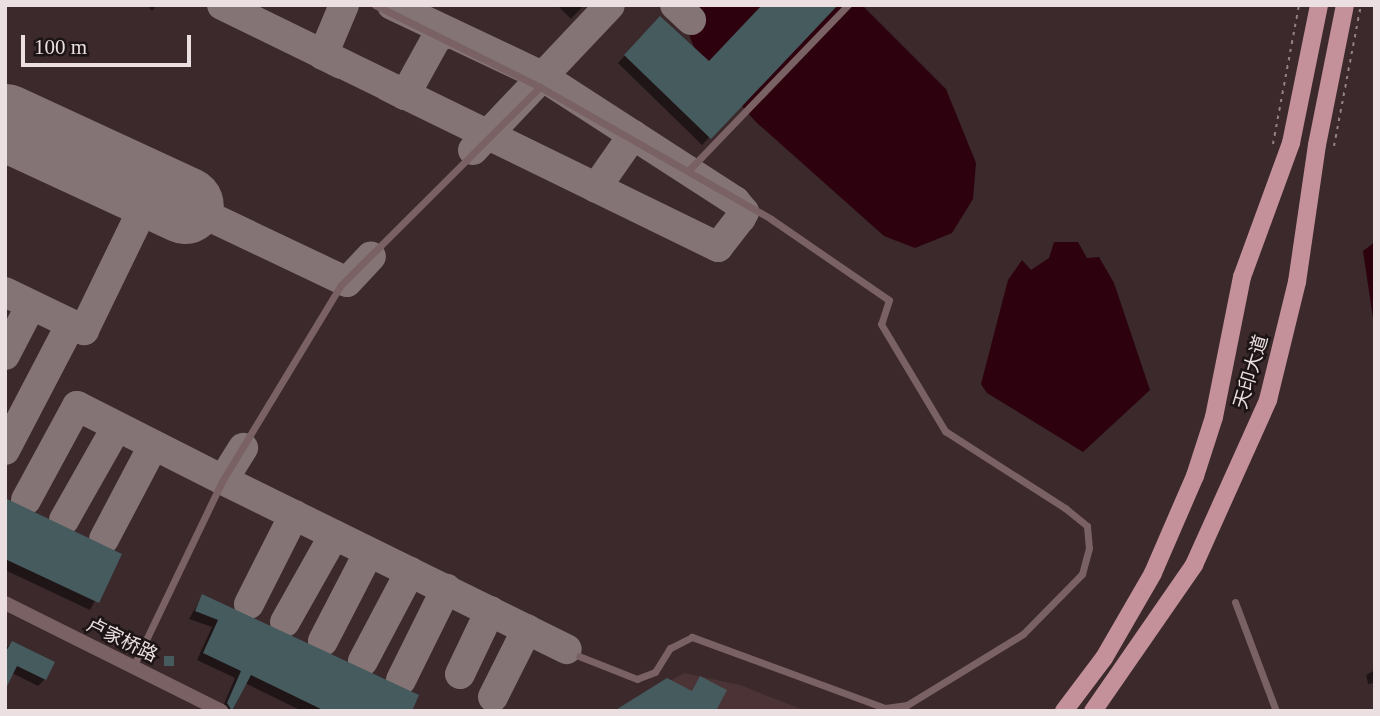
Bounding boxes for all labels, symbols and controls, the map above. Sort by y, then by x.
scale bar [24,21,194,65]
text: 100 m [34,35,87,59]
street label: 天印大道 [1229,332,1273,412]
street label: 卢家桥路 [83,613,161,667]

